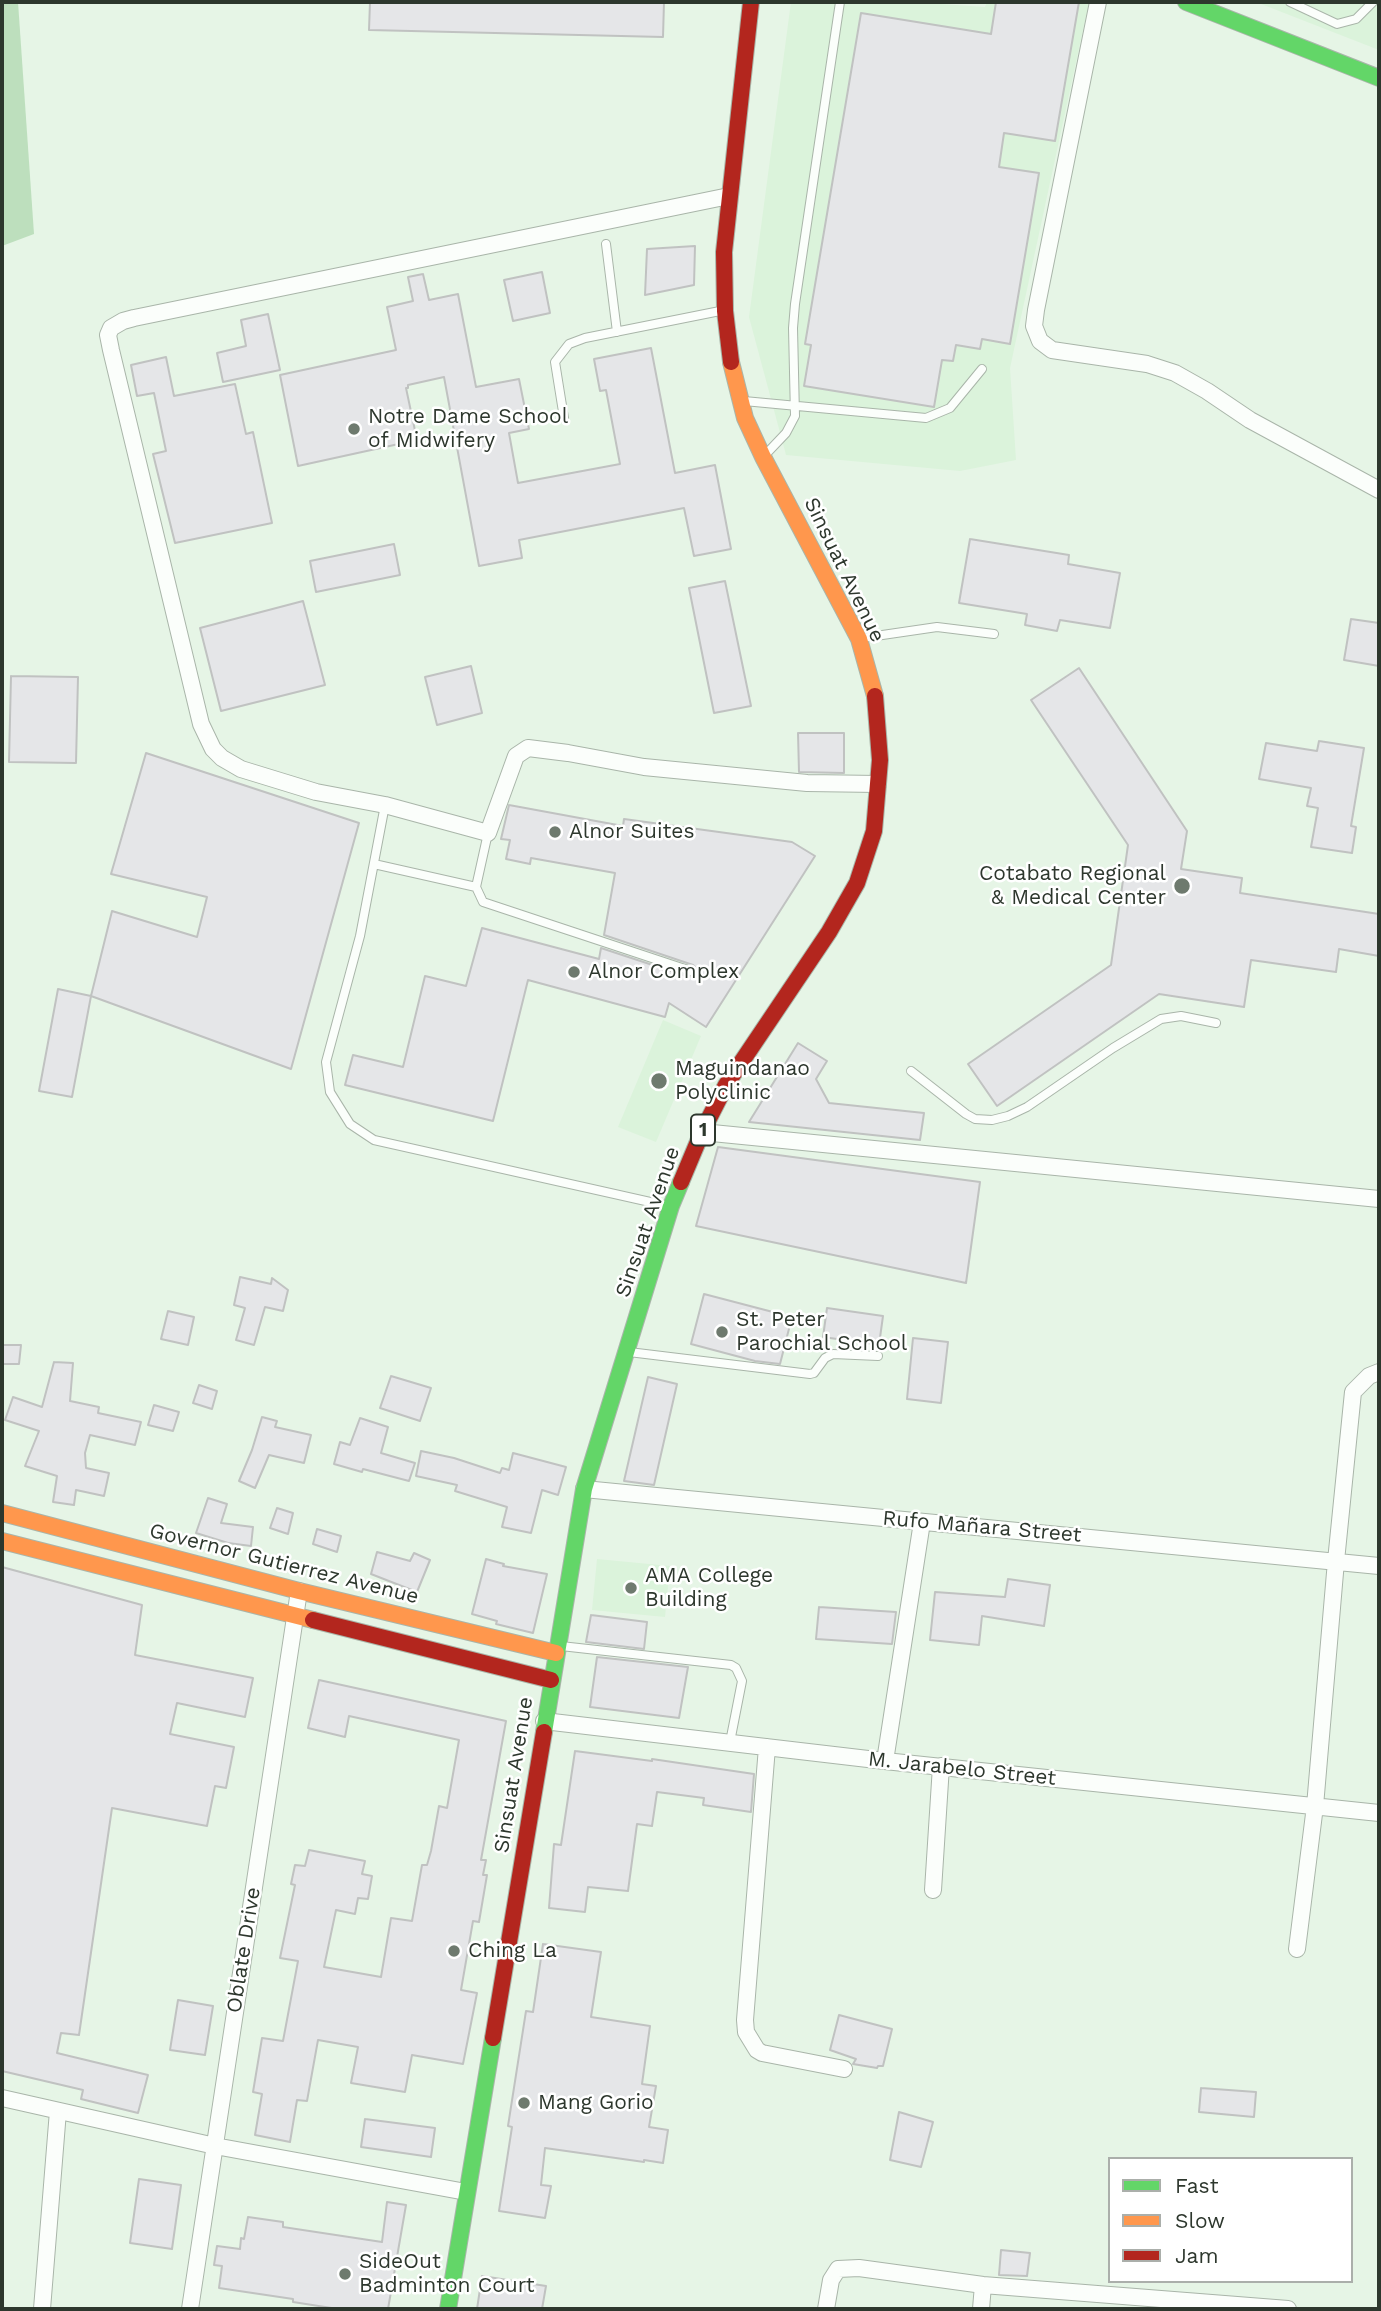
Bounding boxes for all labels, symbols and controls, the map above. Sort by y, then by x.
place label: Notre Dame School of Midwifery [368,404,568,454]
marker: Notre Dame School of Midwifery [346,421,362,437]
street label: Sinsuat Avenue [798,494,890,646]
place label: Alnor Suites [569,819,694,845]
marker: Alnor Suites [547,824,563,840]
place label: Cotabato Regional & Medical Center [979,861,1166,911]
marker: Cotabato Regional & Medical Center [1172,876,1192,896]
place label: Alnor Complex [588,959,739,985]
marker: Alnor Complex [566,964,582,980]
place label: Maguindanao Polyclinic [675,1056,810,1106]
marker: Maguindanao Polyclinic [649,1071,669,1091]
road number: 1 [691,1114,715,1146]
street label: Sinsuat Avenue [610,1143,686,1301]
place label: St. Peter Parochial School [736,1307,907,1357]
marker: St. Peter Parochial School [714,1324,730,1340]
street label: Rufo Mañara Street [882,1506,1082,1548]
street label: Governor Gutierrez Avenue [147,1518,421,1610]
place label: AMA College Building [645,1563,773,1613]
marker: AMA College Building [623,1580,639,1596]
street label: Sinsuat Avenue [489,1695,539,1855]
street label: M. Jarabelo Street [867,1747,1057,1791]
street label: Oblate Drive [222,1885,266,2015]
place label: Ching La [468,1938,557,1964]
marker: Ching La [446,1943,462,1959]
place label: Mang Gorio [538,2090,654,2116]
marker: Mang Gorio [516,2095,532,2111]
legend [1108,2157,1353,2283]
text: Fast [1175,2173,1219,2198]
text: Slow [1175,2208,1225,2233]
text: Jam [1175,2243,1218,2268]
place label: SideOut Badminton Court [359,2249,534,2299]
marker: SideOut Badminton Court [337,2266,353,2282]

